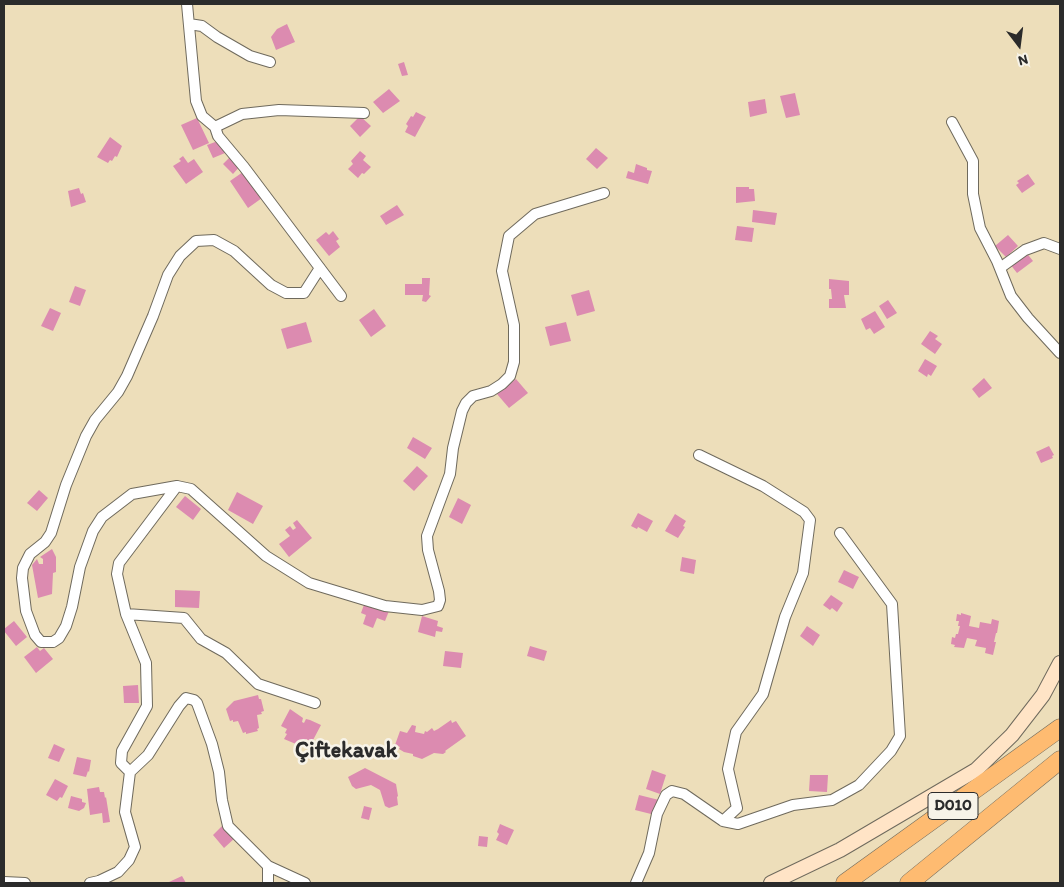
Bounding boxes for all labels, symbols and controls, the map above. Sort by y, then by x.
north arrow [994,20,1044,70]
text: N [1016,51,1030,69]
district label: Çiftekavak [295,738,397,764]
road number: D010 [928,792,978,819]

